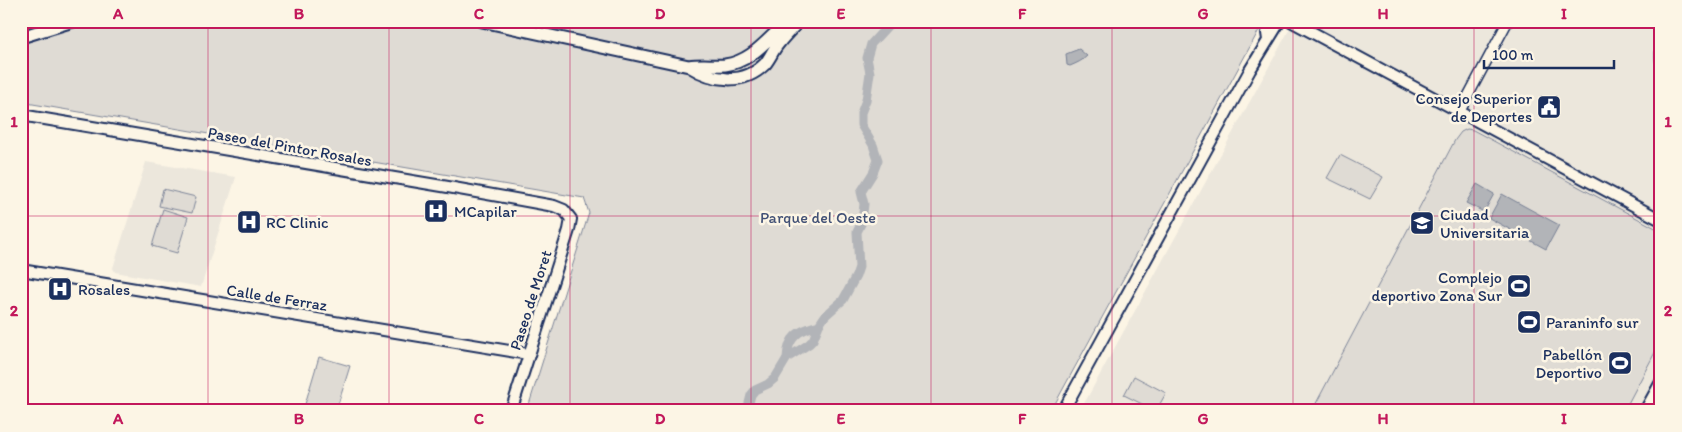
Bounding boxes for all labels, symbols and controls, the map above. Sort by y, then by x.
text: A [112,4,124,23]
text: B [294,4,305,23]
text: C [474,4,485,23]
text: D [655,4,666,23]
text: E [837,4,846,23]
text: F [1018,4,1027,23]
text: G [1197,4,1209,23]
text: H [1377,4,1389,23]
text: I [1561,4,1567,23]
scale bar [1484,38,1614,70]
text: 100 m [1492,46,1534,64]
place label: Consejo Superior de Deportes [1416,89,1533,126]
public building icon: Consejo Superior de Deportes [1536,94,1562,120]
text: 1 [10,112,18,131]
text: 1 [1664,112,1672,131]
street label: Paseo del Pintor Rosales [206,123,373,170]
hospital icon: MCapilar [423,198,449,224]
place label: MCapilar [454,202,518,221]
place label: Ciudad Universitaria [1440,205,1530,242]
park label: Parque del Oeste [760,208,876,227]
hospital icon: RC Clinic [236,209,262,235]
school or university icon: Ciudad Universitaria [1409,210,1435,236]
place label: RC Clinic [266,213,329,232]
street label: Paseo de Moret [505,248,556,353]
place label: Complejo deportivo Zona Sur [1372,268,1503,305]
sports icon: Complejo deportivo Zona Sur [1506,273,1532,299]
hospital icon: Rosales [47,276,73,302]
place label: Rosales [78,280,130,299]
street label: Calle de Ferraz [225,280,329,315]
text: 2 [10,301,19,320]
text: 2 [1664,301,1673,320]
sports icon: Paraninfo sur [1516,309,1542,335]
place label: Paraninfo sur [1546,313,1639,332]
place label: Pabellón Deportivo [1536,345,1602,382]
sports icon: Pabellón Deportivo [1607,350,1633,376]
text: A [112,409,124,428]
text: B [294,409,305,428]
text: C [474,409,485,428]
text: D [655,409,666,428]
text: E [837,409,846,428]
text: F [1018,409,1027,428]
text: G [1197,409,1209,428]
text: H [1377,409,1389,428]
text: I [1561,409,1567,428]

